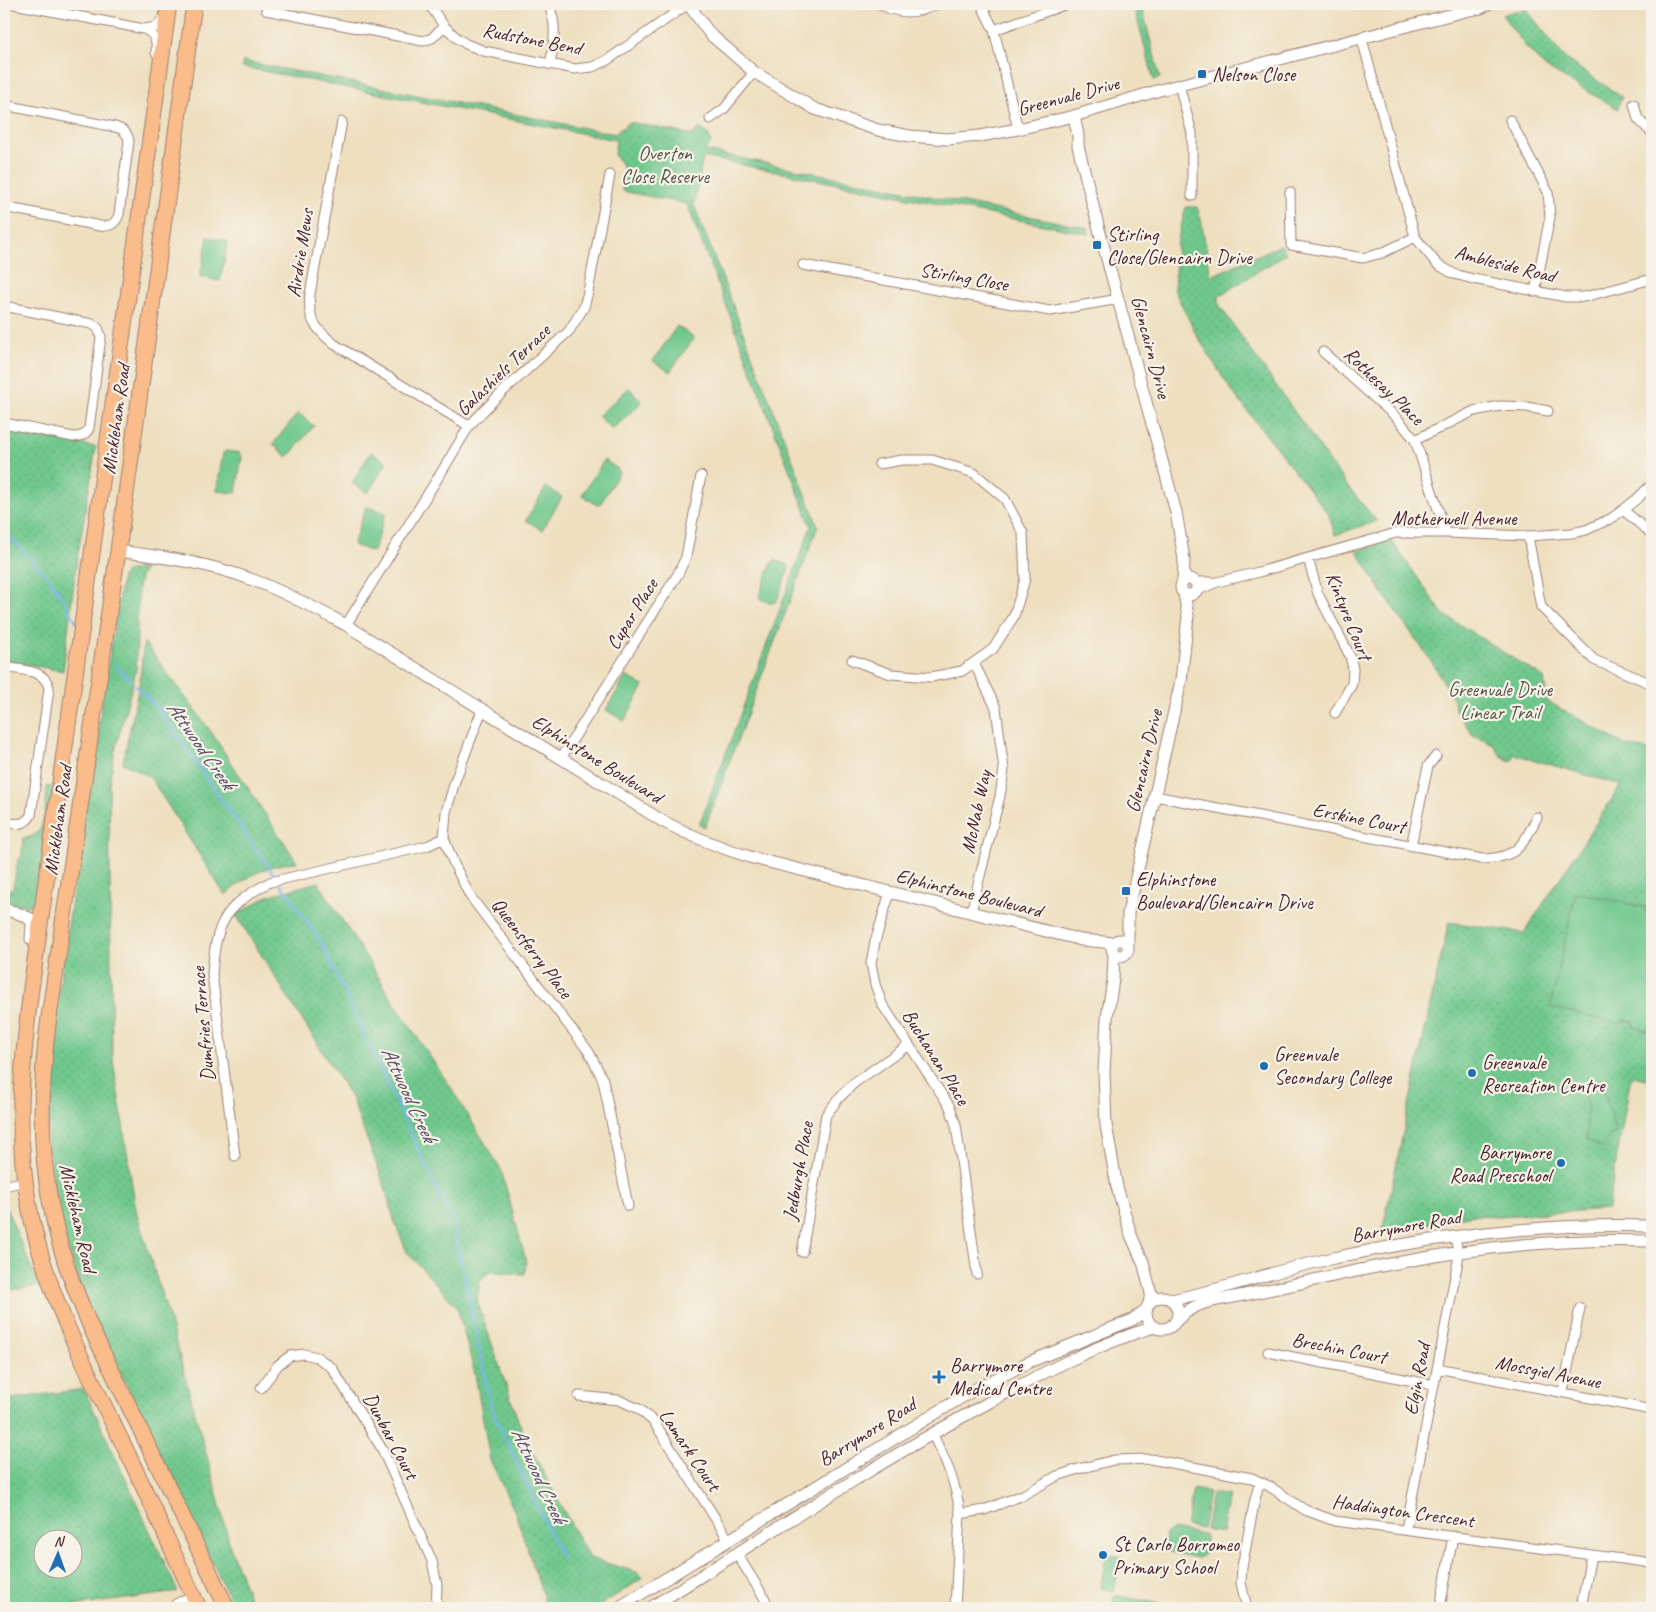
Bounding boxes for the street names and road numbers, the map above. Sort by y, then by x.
street label: Rudstone Bend [481,17,587,61]
street label: Greenvale Drive [1014,70,1123,122]
street label: Airdrie Mews [281,205,320,299]
street label: Ambleside Road [1452,239,1561,289]
street label: Stirling Close [918,257,1011,297]
street label: Glencairn Drive [1125,293,1177,402]
street label: Galashiels Terrace [450,318,557,421]
street label: Rothesay Place [1339,342,1430,431]
street label: Mickleham Road [96,359,137,476]
street label: Motherwell Avenue [1391,506,1518,531]
street label: Kintyre Court [1320,568,1379,667]
street label: Cupar Place [600,573,664,654]
street label: Glencairn Drive [1120,706,1168,815]
street label: Elphinstone Boulevard [527,709,670,811]
street label: Mickleham Road [38,760,79,877]
street label: McNab Way [955,766,997,856]
street label: Erskine Court [1311,797,1411,840]
street label: Elphinstone Boulevard [894,863,1048,924]
street label: Queensferry Place [486,893,579,1005]
street label: Dumfries Terrace [185,964,220,1082]
street label: Buchanan Place [897,1004,976,1111]
street label: Jedburgh Place [777,1118,819,1223]
street label: Mickleham Road [53,1161,103,1278]
street label: Barrymore Road [1349,1204,1466,1248]
street label: Brechin Court [1290,1327,1392,1370]
street label: Elgin Road [1398,1338,1437,1417]
street label: Mossgiel Avenue [1493,1350,1604,1395]
street label: Dunbar Court [358,1388,425,1486]
street label: Barrymore Road [813,1390,923,1472]
street label: Lamark Court [653,1404,728,1498]
street label: Haddington Crescent [1331,1489,1478,1534]

